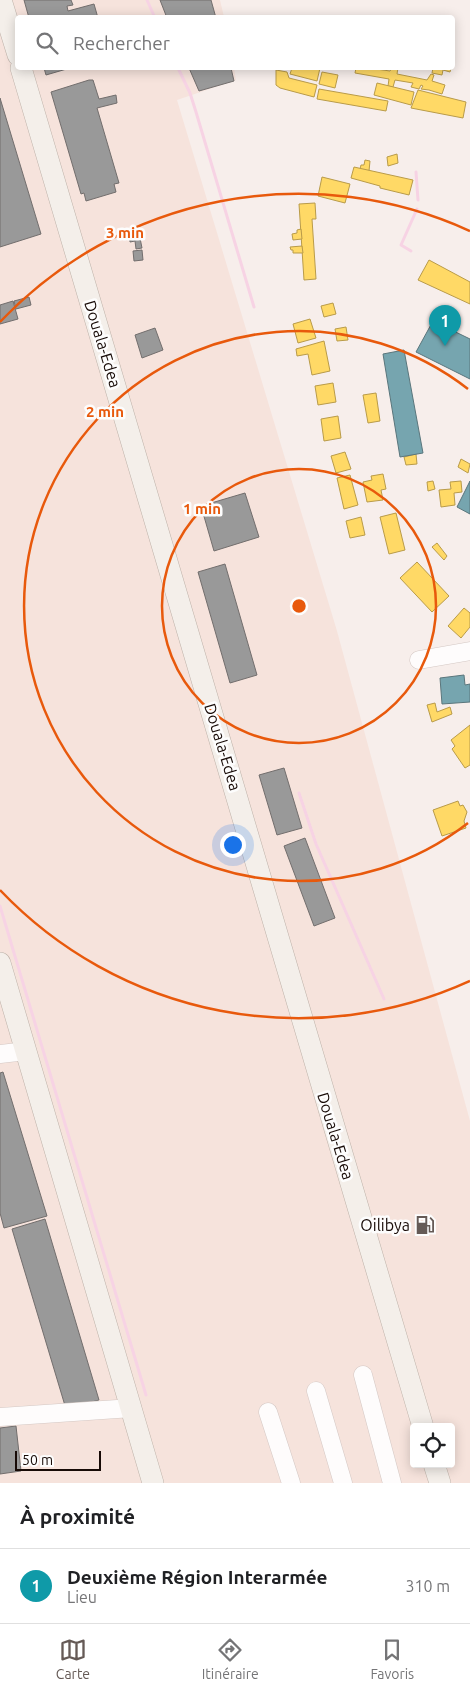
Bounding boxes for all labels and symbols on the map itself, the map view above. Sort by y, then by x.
text: 3 min [106,224,144,241]
street label: Douala-Edea [81,298,125,390]
pin: 1 [429,305,461,346]
text: 2 min [86,403,124,420]
text: 1 min [183,500,221,517]
centre of rings [290,597,308,615]
street label: Douala-Edea [201,701,245,793]
your location [220,832,246,858]
street label: Douala-Edea [314,1090,358,1182]
fuel station icon: Oilibya [414,1214,436,1236]
place label: Oilibya [360,1216,410,1234]
scale bar [15,1448,101,1471]

